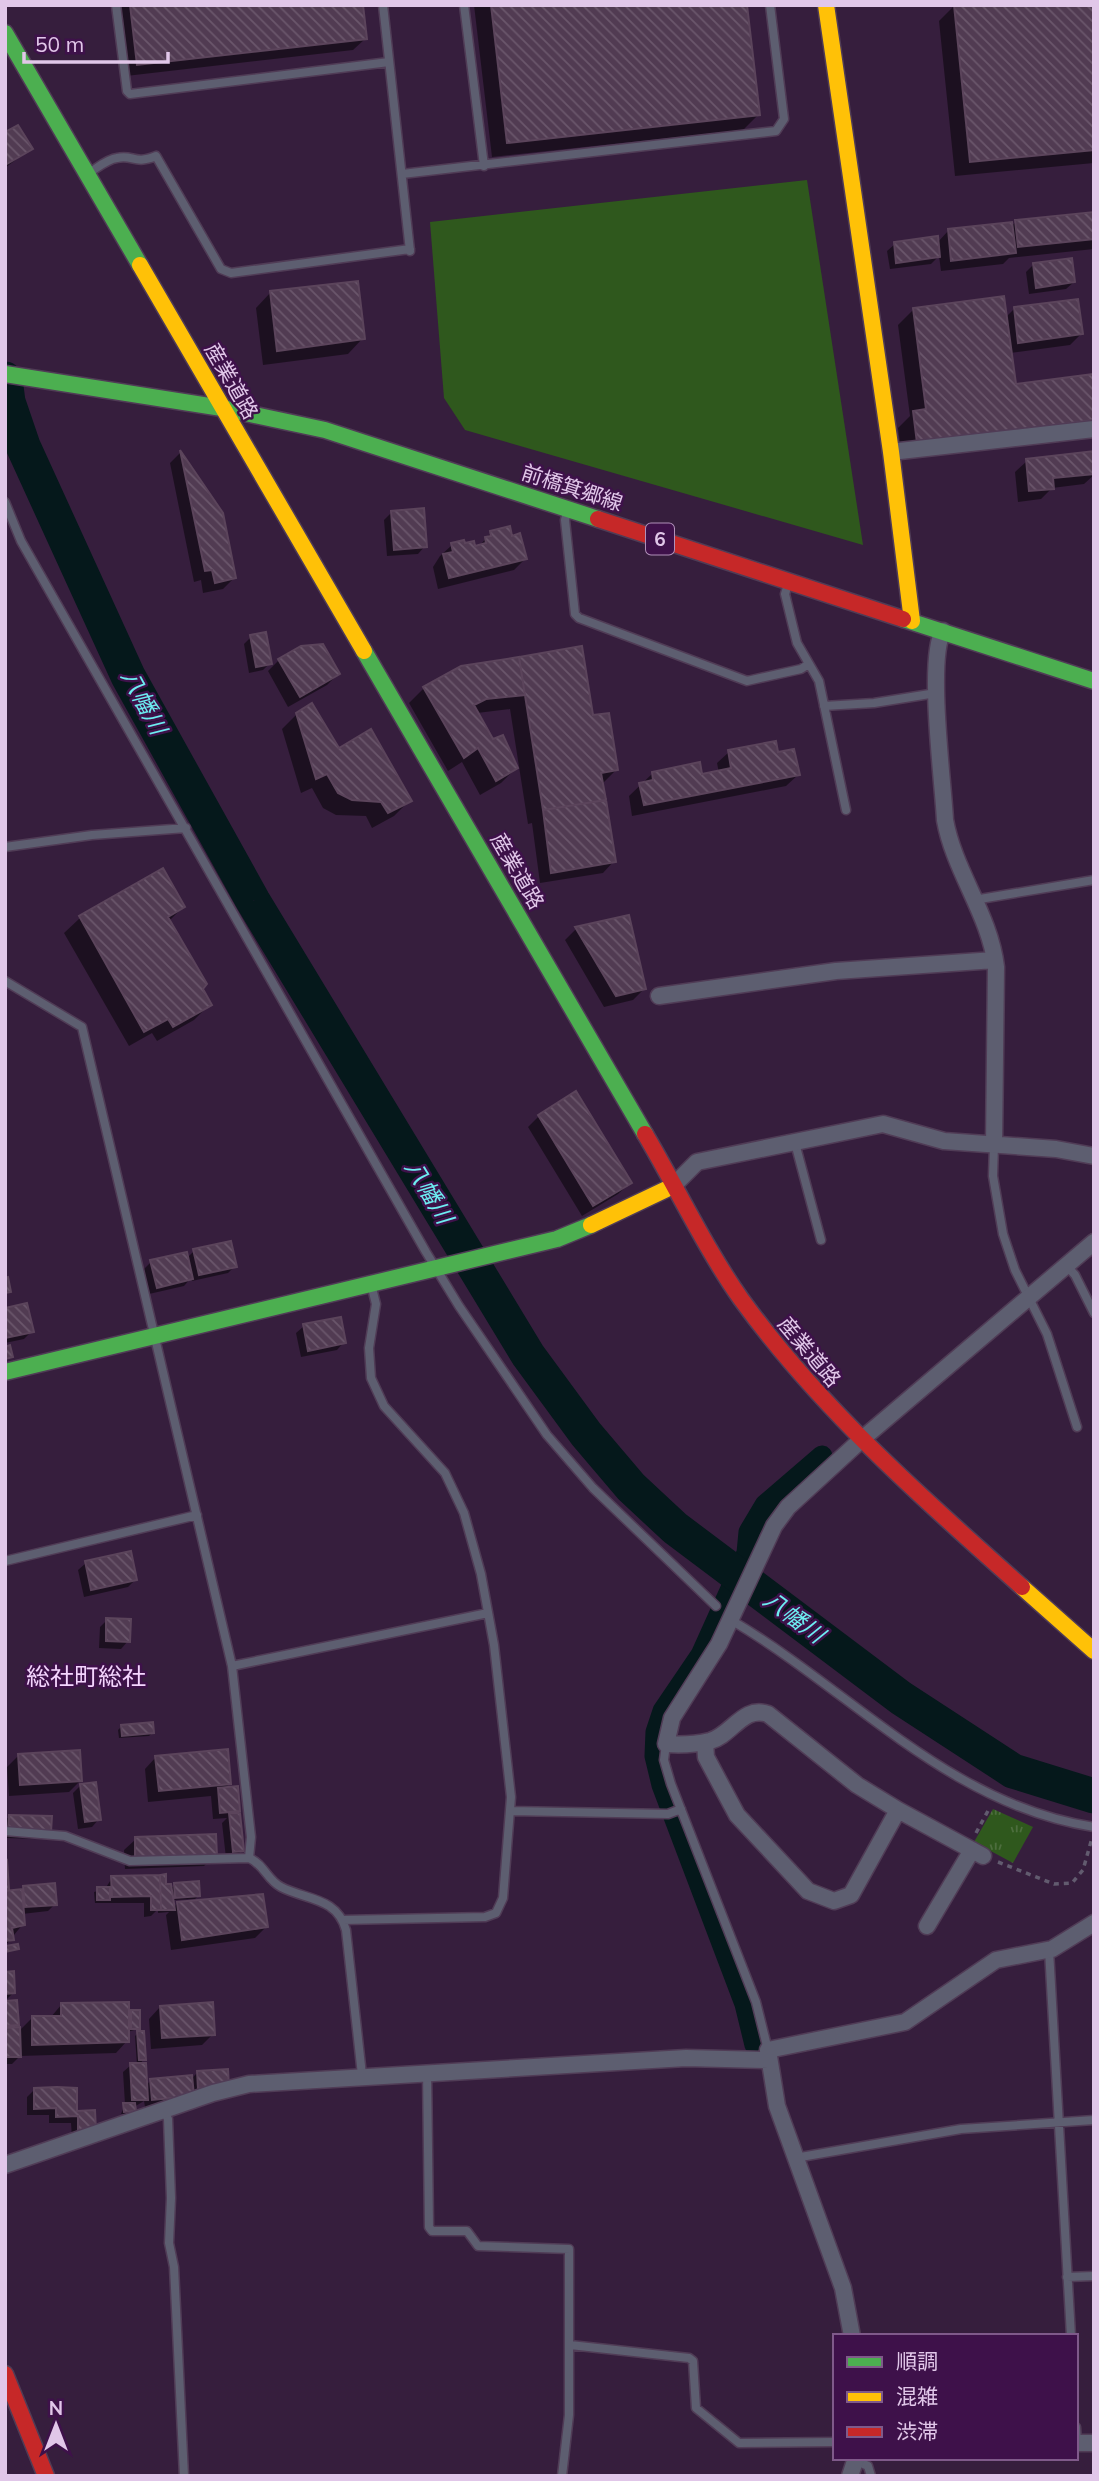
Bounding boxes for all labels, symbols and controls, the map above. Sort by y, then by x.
scale bar [24,21,168,65]
text: 50 m [35,31,84,57]
street label: 産業道路 [200,338,264,423]
street label: 前橋箕郷線 [518,458,626,516]
road number: 6 [646,524,674,554]
water label: 八幡川 [115,664,175,742]
street label: 産業道路 [486,828,550,913]
water label: 八幡川 [399,1155,461,1231]
street label: 産業道路 [773,1311,847,1392]
water label: 八幡川 [758,1584,833,1651]
district label: 総社町総社 [26,1661,146,1691]
legend [833,2334,1078,2460]
text: 順調 [896,2348,938,2374]
text: 混雑 [896,2383,938,2409]
north arrow [21,2390,91,2460]
text: N [49,2396,63,2420]
text: 渋滞 [896,2418,938,2444]

